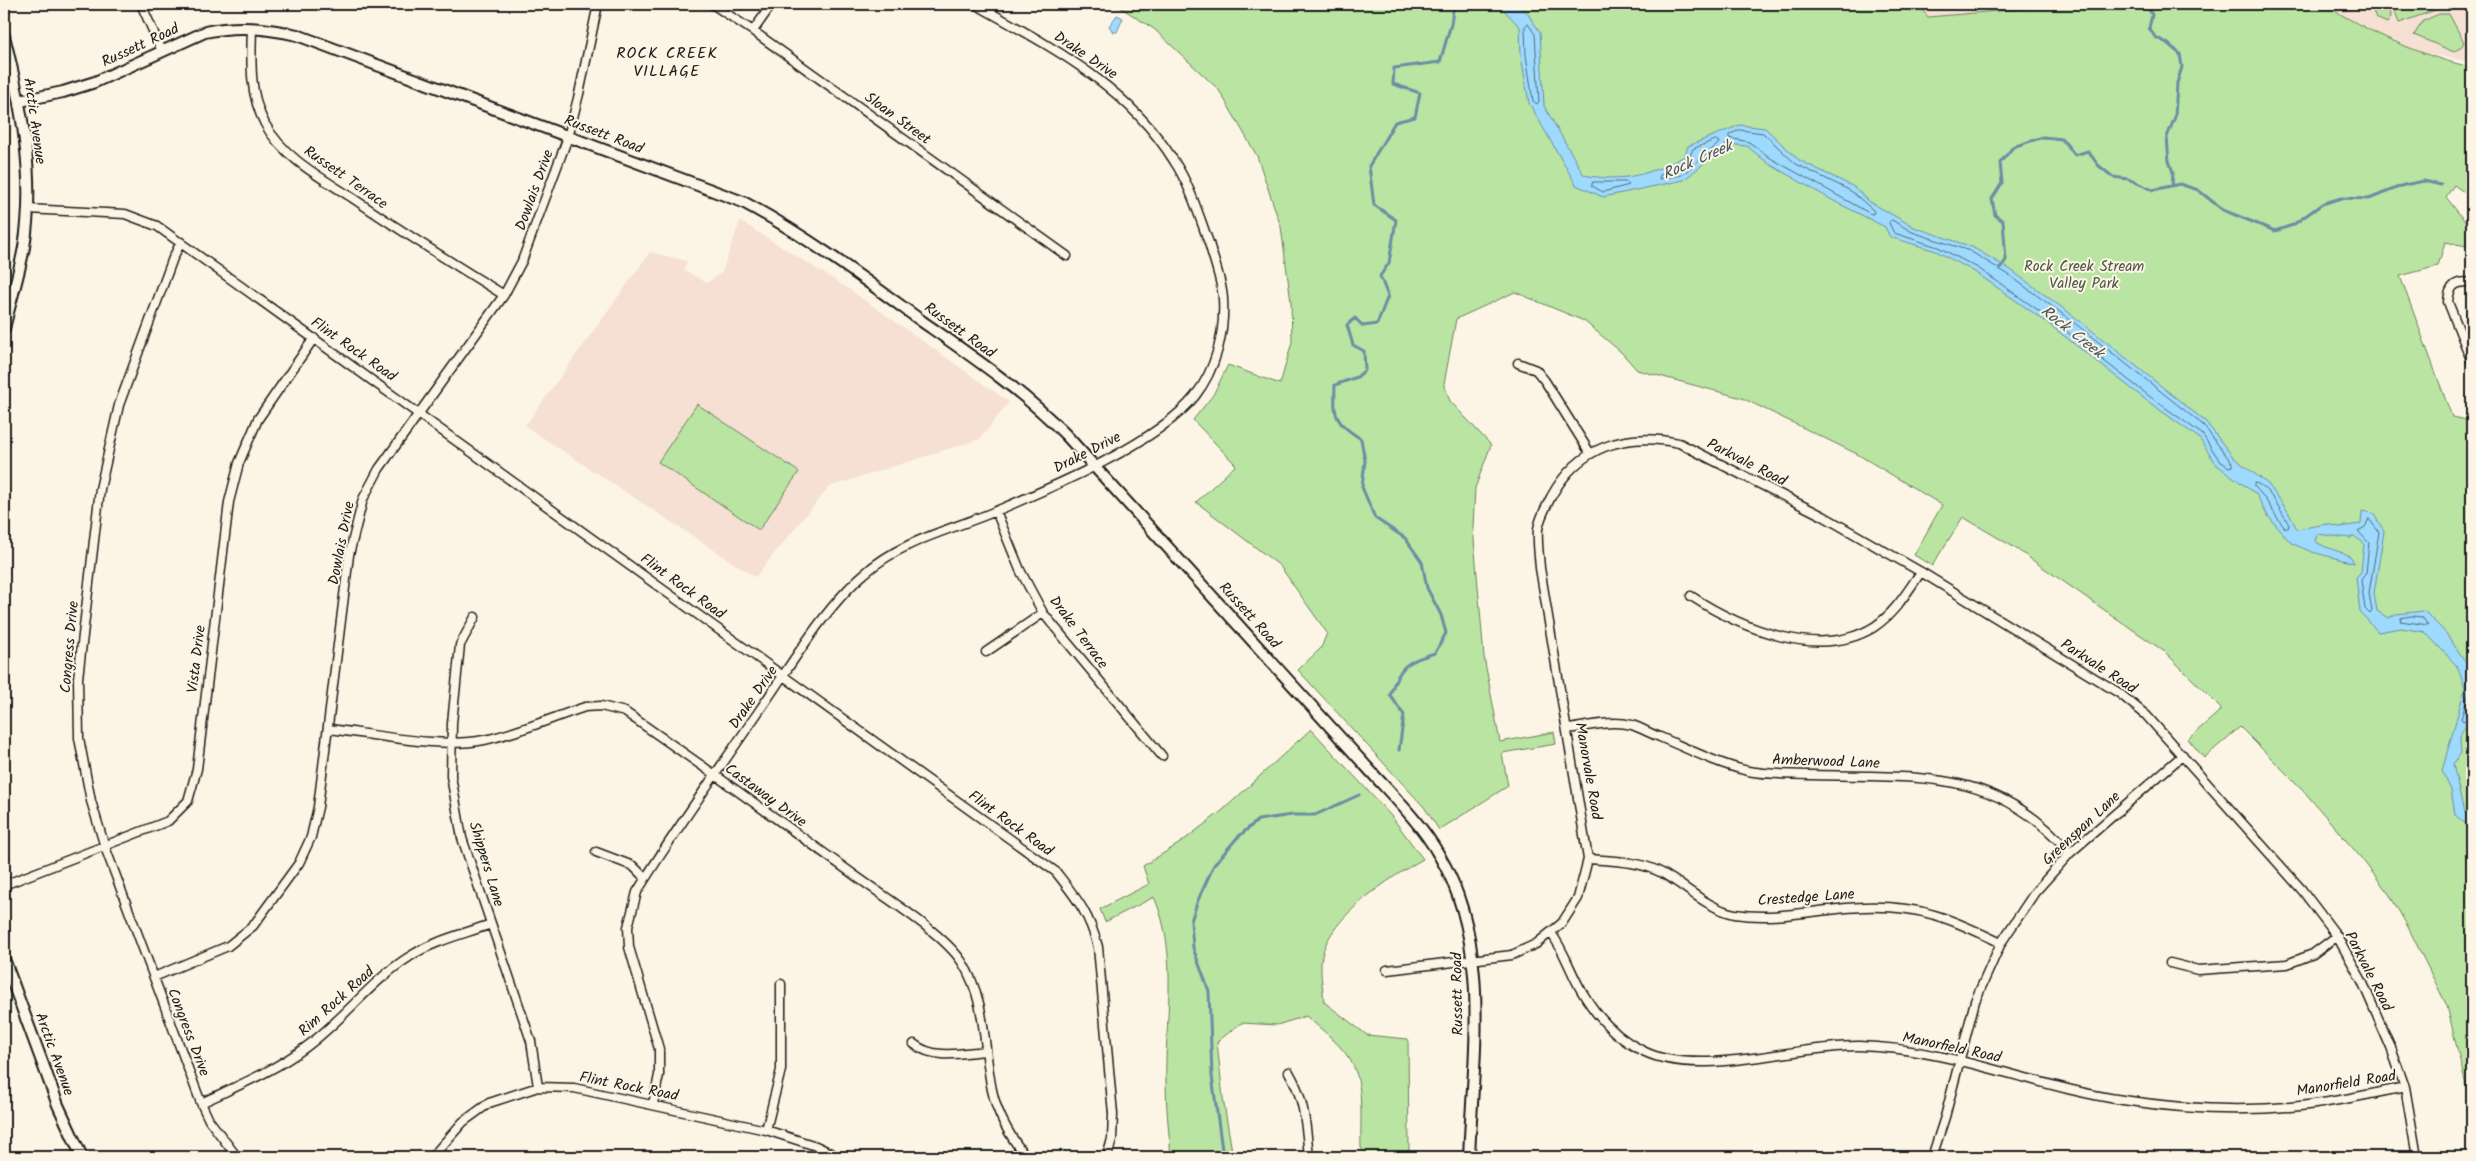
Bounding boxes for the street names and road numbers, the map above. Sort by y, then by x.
street label: Russett Road [98,17,184,74]
street label: Drake Drive [1049,26,1123,86]
street label: Arctic Avenue [16,76,52,166]
street label: Sloan Street [859,86,936,151]
street label: Russett Road [560,109,647,161]
street label: Russett Terrace [298,140,393,216]
street label: Dowlais Drive [509,146,561,234]
street label: Russett Road [919,297,1001,365]
street label: Flint Rock Road [305,311,402,389]
street label: Drake Drive [1050,426,1126,480]
street label: Parkvale Road [1702,432,1791,494]
street label: Dowlais Drive [322,499,362,587]
street label: Flint Rock Road [635,548,730,626]
street label: Russett Road [1212,577,1286,655]
street label: Drake Terrace [1043,591,1114,675]
street label: Congress Drive [54,600,86,694]
street label: Vista Drive [181,624,213,694]
street label: Parkvale Road [2055,633,2142,701]
street label: Drake Drive [723,661,785,734]
street label: Manorvale Road [1568,721,1608,822]
street label: Amberwood Lane [1772,748,1881,776]
street label: Castaway Drive [719,758,812,834]
street label: Flint Rock Road [963,785,1058,863]
street label: Greenspan Lane [2037,786,2127,872]
street label: Shippers Lane [462,819,510,910]
street label: Crestedge Lane [1757,883,1856,913]
street label: Parkvale Road [2338,927,2399,1016]
street label: Russett Road [1445,952,1471,1036]
street label: Rim Rock Road [293,960,381,1043]
street label: Congress Drive [160,985,216,1080]
street label: Arctic Avenue [28,1009,80,1100]
street label: Manorfield Road [1900,1026,2004,1070]
street label: Manorfield Road [2295,1064,2398,1104]
street label: Flint Rock Road [577,1066,681,1108]

